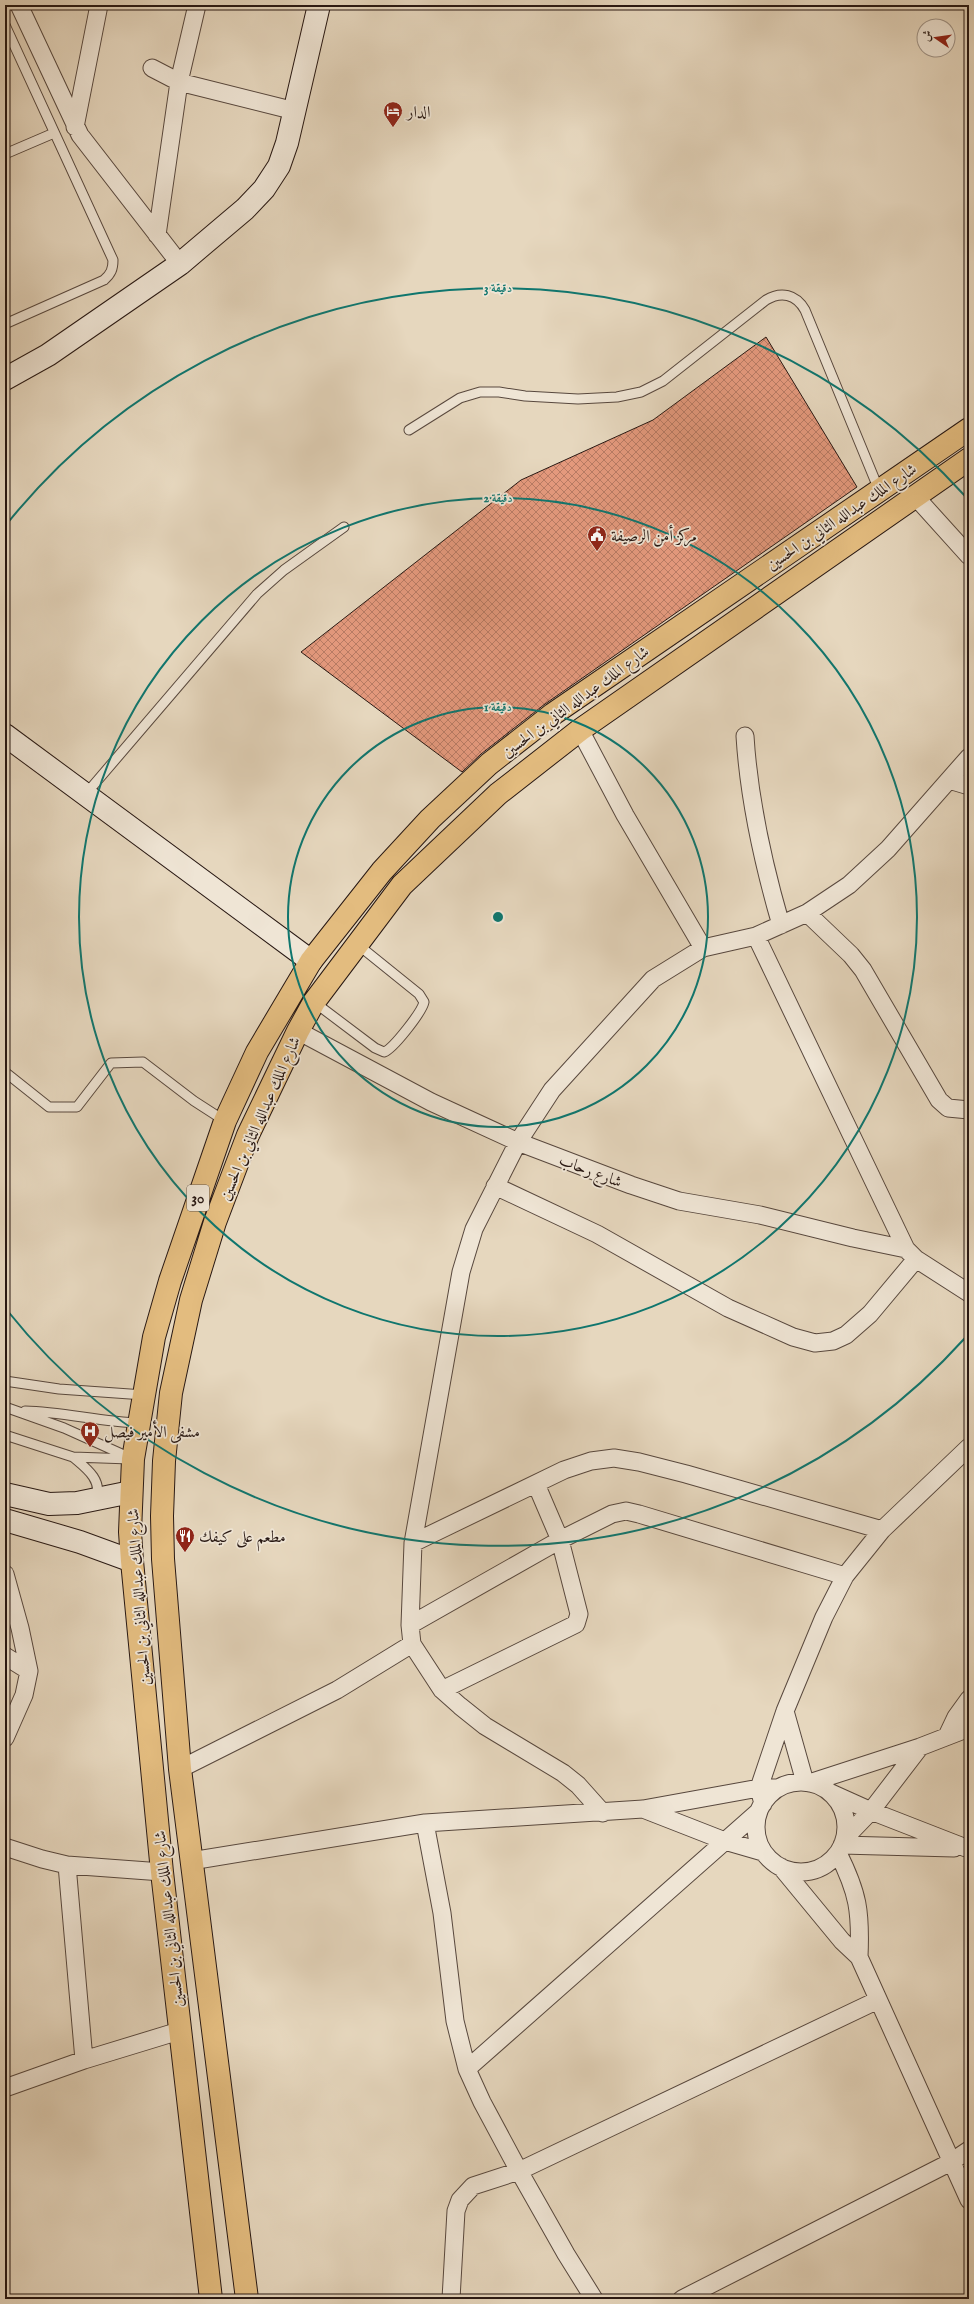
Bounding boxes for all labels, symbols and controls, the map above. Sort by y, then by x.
north arrow [916,18,956,58]
text: ش [919,29,935,43]
hotel icon: الدار [382,100,404,128]
place label: الدار [405,103,430,123]
text: 3 دقيقة [484,281,512,296]
street label: شارع الملك عبدالله الثاني بن الحسين [763,460,922,577]
text: 2 دقيقة [483,491,513,506]
public building icon: مركز أمن الرصيفة [586,524,608,552]
place label: مركز أمن الرصيفة [611,524,697,547]
street label: شارع الملك عبدالله الثاني بن الحسين [499,642,655,764]
text: 1 دقيقة [484,700,512,715]
centre of rings [491,910,505,924]
street label: شارع الملك عبدالله الثاني بن الحسين [216,1034,308,1205]
street label: شارع رحاب [555,1151,625,1195]
road number: 30 [187,1185,209,1211]
hospital icon: مشفى الأمير فيصل [79,1420,101,1448]
place label: مشفى الأمير فيصل [104,1420,200,1443]
street label: شارع الملك عبدالله الثاني بن الحسين [124,1508,158,1686]
restaurant icon: مطعم على كيفك [174,1525,196,1553]
place label: مطعم على كيفك [199,1528,286,1552]
street label: شارع الملك عبدالله الثاني بن الحسين [151,1829,191,2008]

